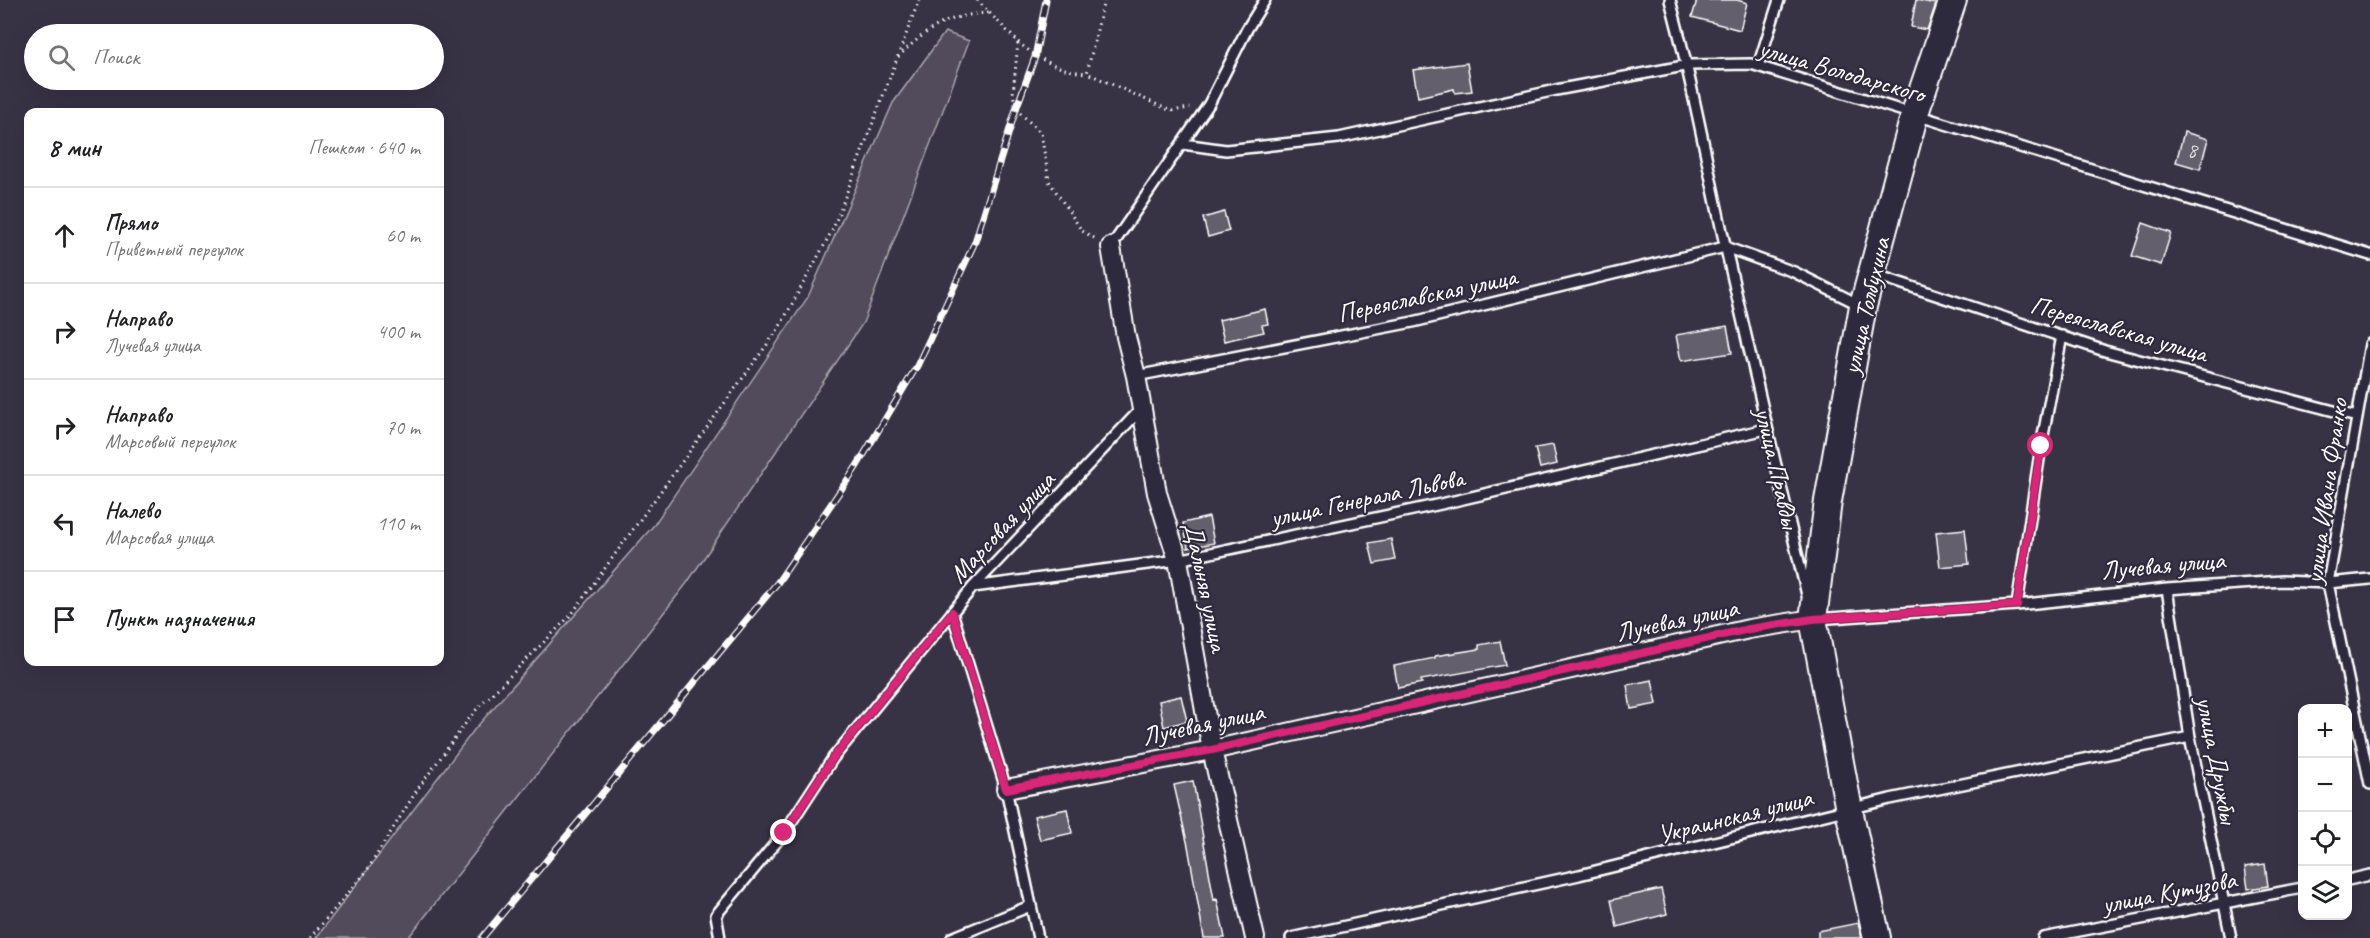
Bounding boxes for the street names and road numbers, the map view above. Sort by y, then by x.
street label: улица Володарского [1753,31,1931,111]
street label: улица Толбухина [1834,233,1898,380]
street label: Переяславская улица [1334,259,1522,330]
street label: Переяславская улица [2027,288,2213,371]
street label: улица Ивана Франко [2296,395,2356,588]
street label: улица Правды [1747,402,1807,534]
street label: улица Генерала Львова [1265,461,1469,535]
street label: Марсовая улица [942,463,1063,590]
street label: Дальняя улица [1176,519,1236,657]
street label: Лучевая улица [2100,543,2228,587]
street label: Лучевая улица [1613,591,1743,649]
street label: улица Дружбы [2188,692,2246,828]
street label: Лучевая улица [1139,695,1269,753]
street label: Украинская улица [1654,780,1817,851]
street label: улица Кутузова [2097,863,2241,923]

